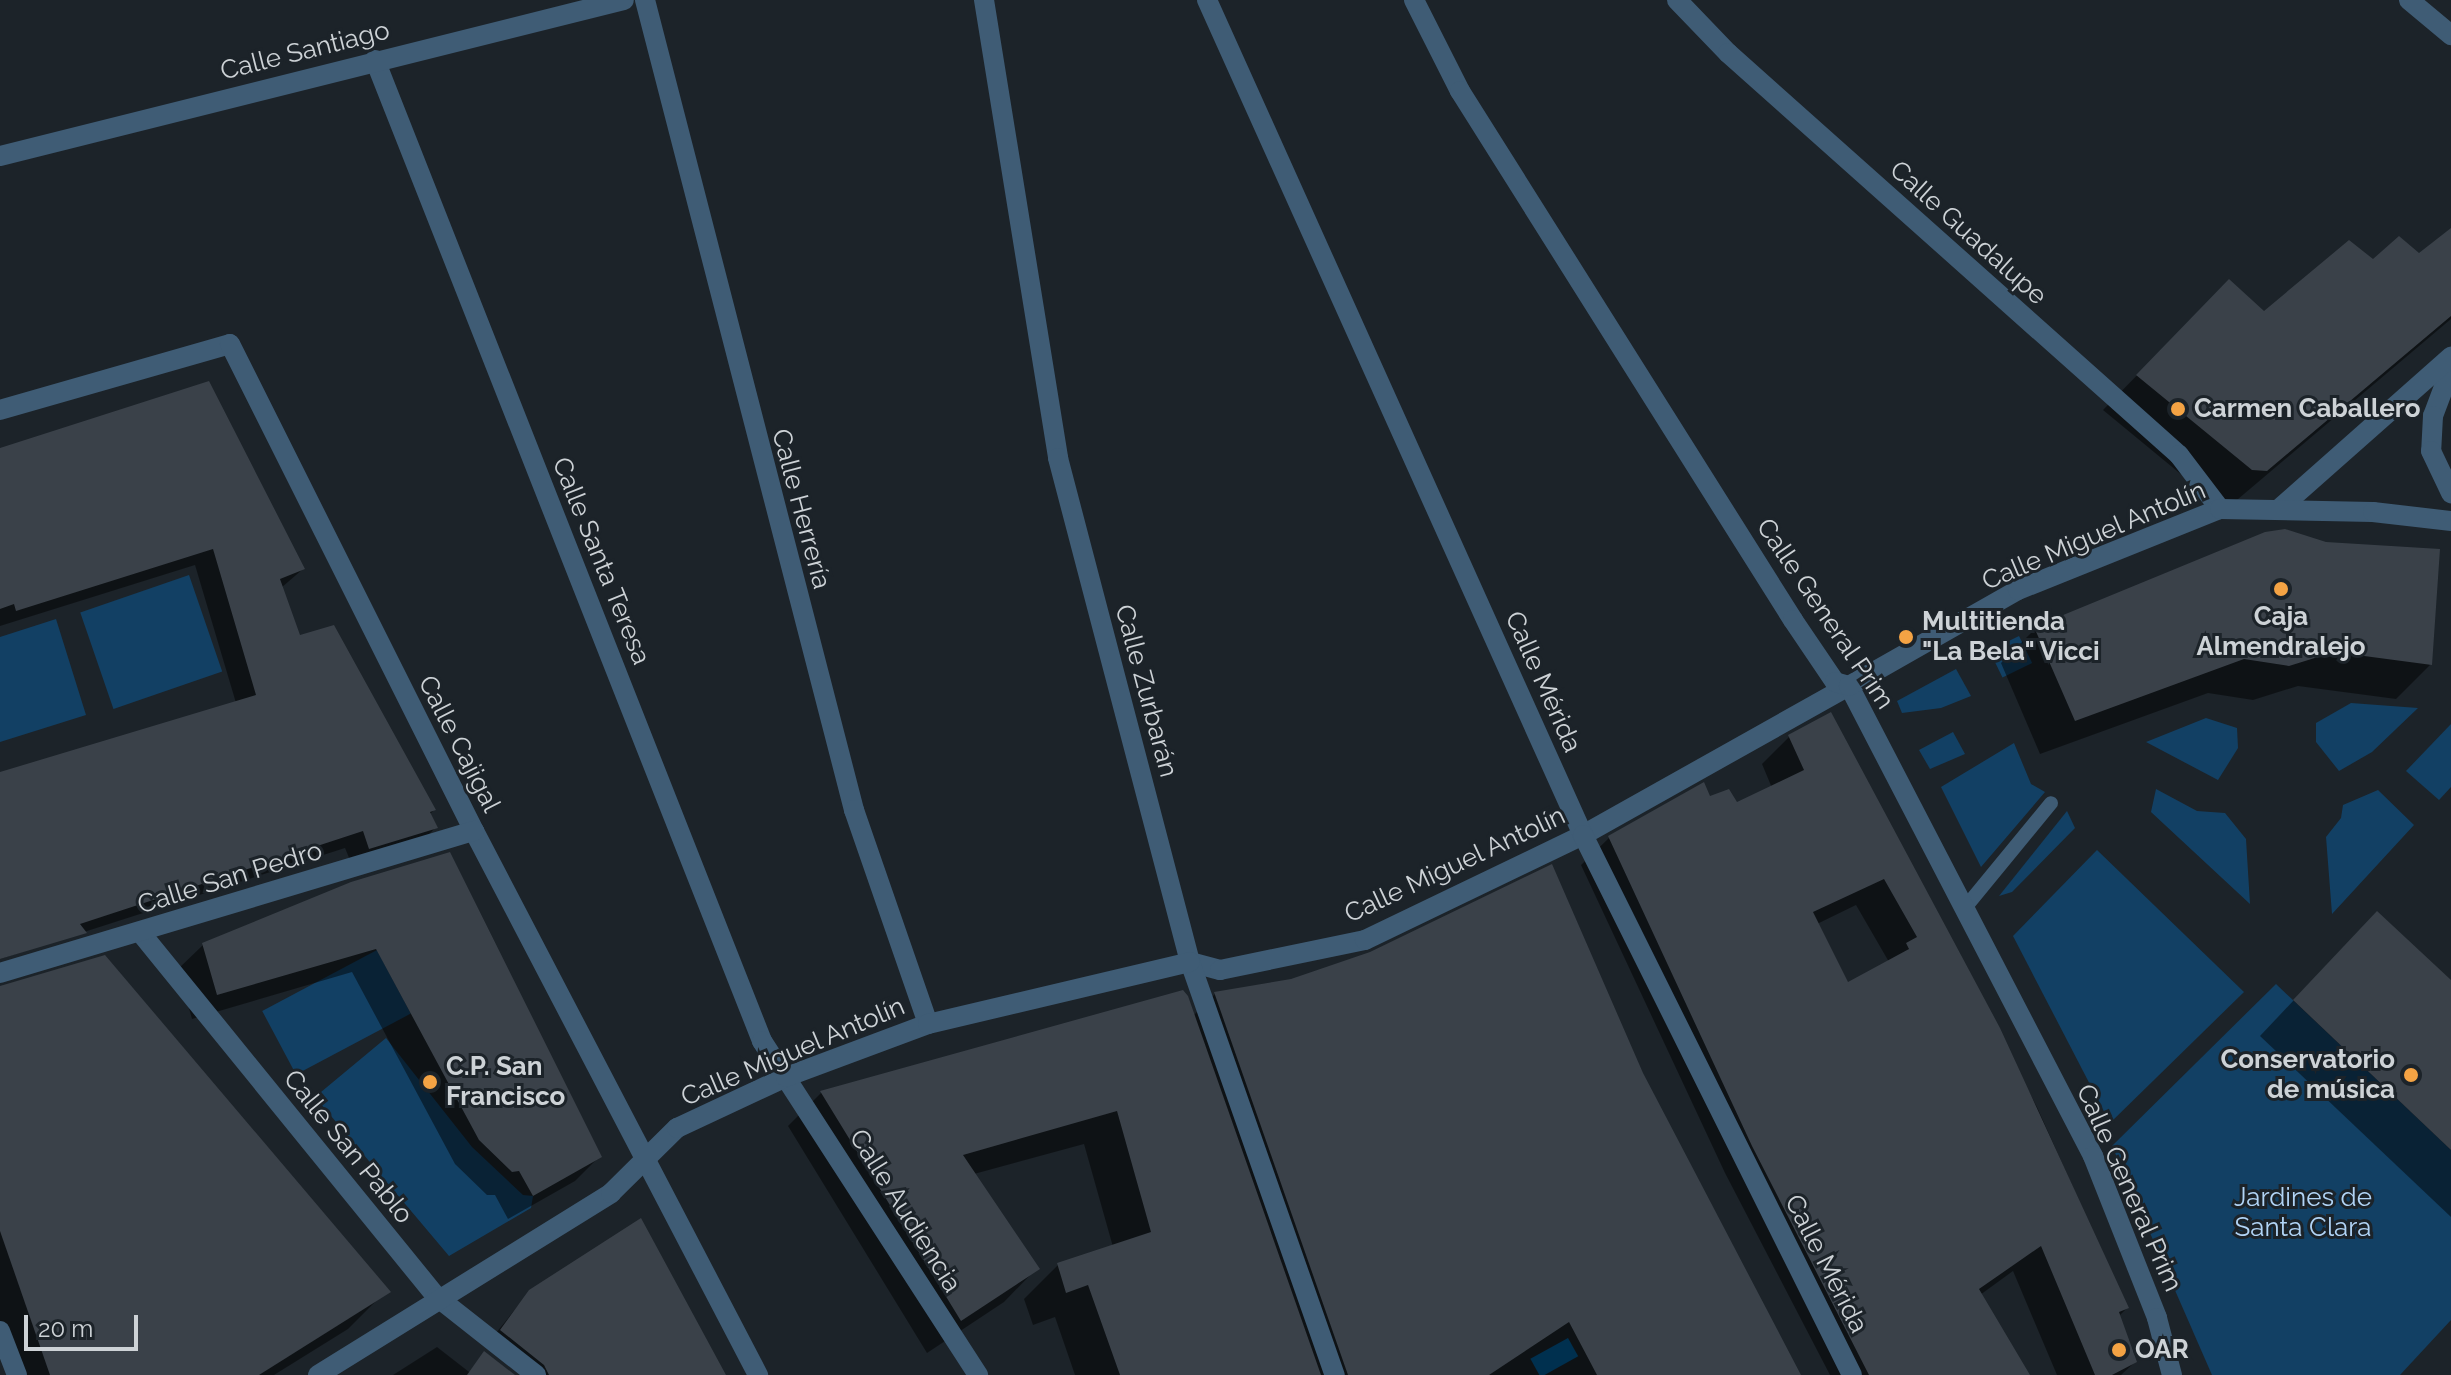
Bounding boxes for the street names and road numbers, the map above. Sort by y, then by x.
street label: Calle Santiago [217,15,393,87]
street label: Calle Guadalupe [1883,154,2053,312]
street label: Calle Herrería [765,426,837,592]
street label: Calle Santa Teresa [545,452,657,670]
street label: Calle Miguel Antolín [1977,474,2211,598]
street label: Calle General Prim [1749,512,1901,716]
street label: Calle Zurbarán [1108,601,1184,781]
street label: Calle Mérida [1498,607,1588,757]
street label: Calle Cajigal [411,671,507,817]
street label: Calle Miguel Antolín [1339,800,1571,930]
street label: Calle San Pedro [134,835,326,921]
street label: Calle Miguel Antolín [676,990,910,1114]
street label: Calle San Pablo [277,1064,419,1230]
street label: Calle General Prim [2069,1079,2189,1297]
street label: Calle Audiencia [842,1123,968,1299]
street label: Calle Mérida [1778,1190,1874,1338]

